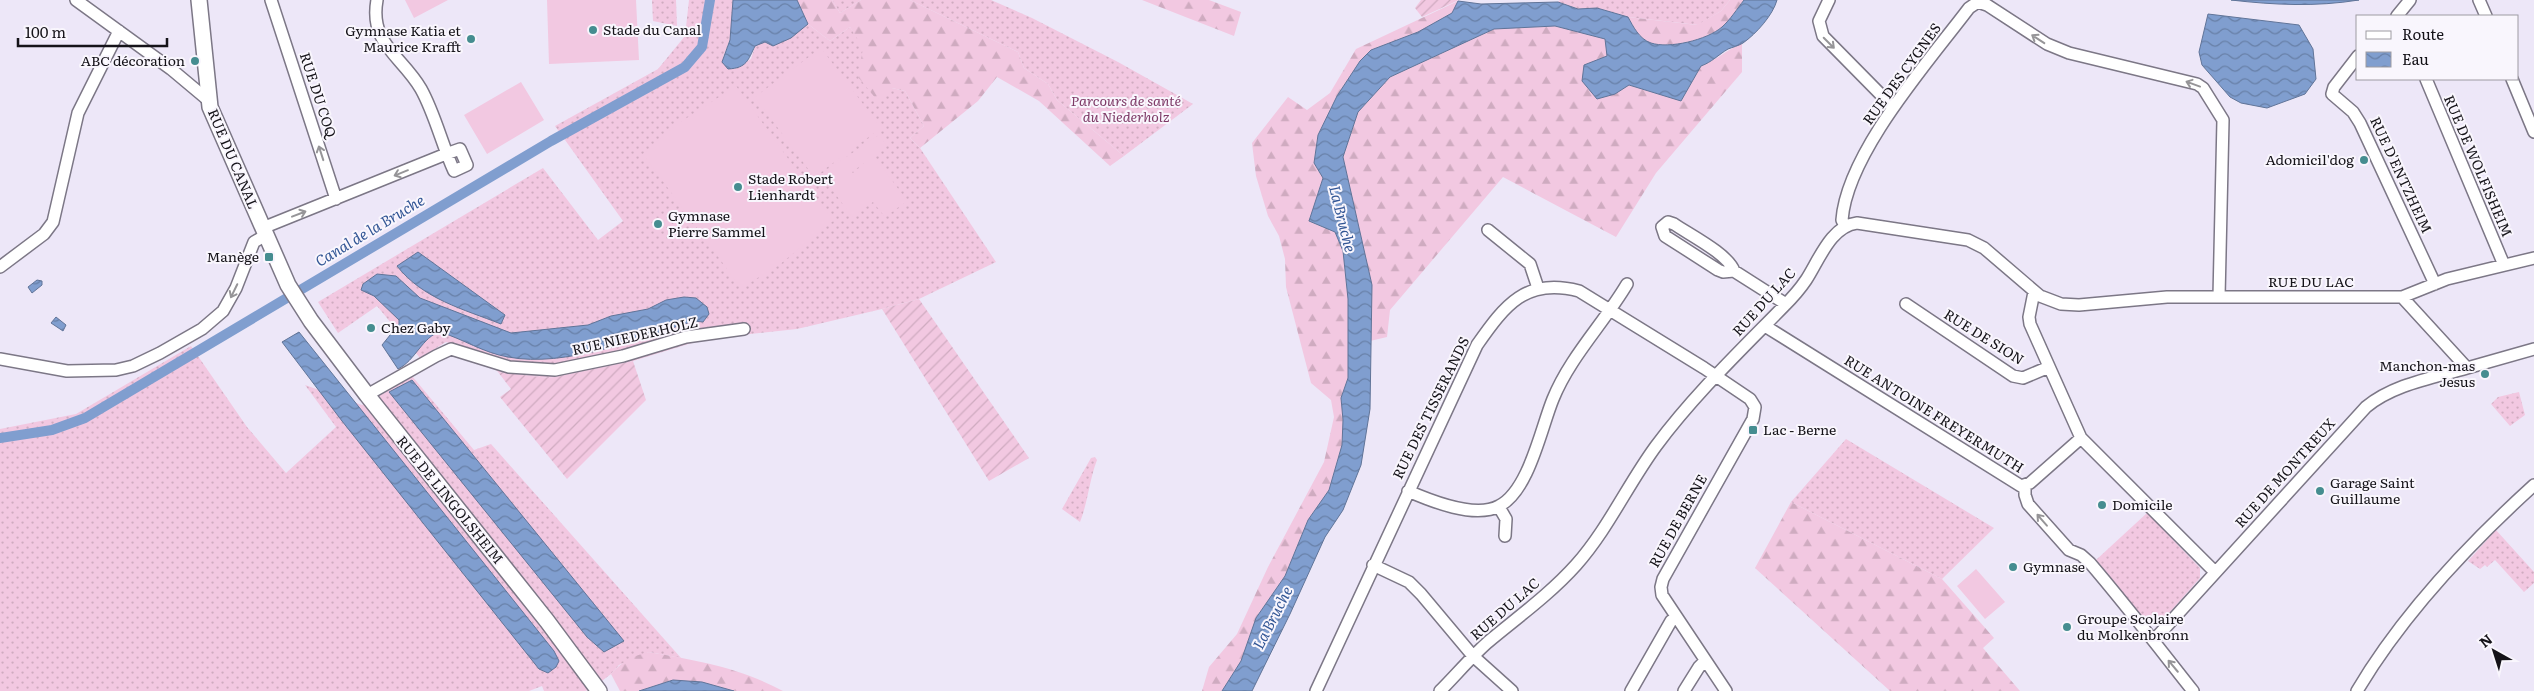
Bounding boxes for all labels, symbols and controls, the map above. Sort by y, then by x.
scale bar [18,15,166,47]
legend [2356,15,2519,80]
street label: RUE DES CYGNES [1857,18,1945,128]
place label: Stade du Canal [603,19,702,39]
text: 100 m [25,20,66,43]
place label: Gymnase Katia et Maurice Krafft [345,20,462,56]
text: Route [2402,22,2444,45]
marker: Stade du Canal [587,24,599,36]
marker: Gymnase Katia et Maurice Krafft [465,33,477,45]
one-way arrow [2031,34,2045,44]
one-way arrow [1823,37,1836,49]
text: Eau [2402,47,2429,70]
place label: ABC décoration [81,50,185,70]
street label: RUE DU COQ [296,50,343,142]
marker: ABC décoration [189,55,201,67]
one-way arrow [2186,79,2201,88]
park label: Parcours de santé du Niederholz [1071,90,1182,126]
street label: RUE DE WOLFISHEIM [2440,92,2518,240]
street label: RUE DU CANAL [204,105,264,212]
street label: RUE D'ENTZHEIM [2366,113,2438,236]
one-way arrow [316,146,325,161]
place label: Adomicil'dog [2265,149,2354,169]
marker: Adomicil'dog [2358,154,2370,166]
one-way arrow [394,168,409,178]
place label: Stade Robert Lienhardt [748,168,833,204]
marker: Stade Robert Lienhardt [732,181,744,193]
water label: La Bruche [1324,183,1363,254]
water label: Canal de la Bruche [310,188,428,272]
place label: Gymnase Pierre Sammel [668,205,766,241]
one-way arrow [292,208,307,217]
marker: Gymnase Pierre Sammel [652,218,664,230]
place label: Manège [207,246,259,266]
marker: Manège [263,251,275,263]
street label: RUE DU LAC [1727,263,1800,340]
street label: RUE DU LAC [2268,271,2354,291]
one-way arrow [229,283,238,298]
street label: RUE DE SION [1941,303,2029,369]
street label: RUE NIEDERHOLZ [570,311,700,359]
place label: Chez Gaby [381,317,452,337]
marker: Chez Gaby [365,322,377,334]
street label: RUE DES TISSERANDS [1387,333,1473,482]
street label: RUE ANTOINE FREYERMUTH [1841,350,2028,477]
place label: Manchon-mas Jesus [2379,355,2475,391]
marker: Manchon-mas Jesus [2479,368,2491,380]
street label: RUE DE MONTREUX [2230,413,2339,532]
place label: Lac - Berne [1763,419,1836,439]
marker: Lac - Berne [1747,424,1759,436]
street label: RUE DE LINGOLSHEIM [393,431,509,568]
street label: RUE DE BERNE [1643,470,1711,571]
place label: Garage Saint Guillaume [2330,472,2415,508]
marker: Garage Saint Guillaume [2314,485,2326,497]
place label: Domicile [2112,494,2172,514]
marker: Domicile [2096,499,2108,511]
one-way arrow [2037,514,2048,527]
place label: Gymnase [2023,556,2085,576]
marker: Gymnase [2007,561,2019,573]
street label: RUE DU LAC [1465,572,1543,644]
water label: La Bruche [1246,582,1297,653]
place label: Groupe Scolaire du Molkenbronn [2077,608,2189,644]
marker: Groupe Scolaire du Molkenbronn [2061,621,2073,633]
north arrow [2469,626,2519,676]
text: N [2474,628,2496,652]
one-way arrow [2168,660,2179,673]

